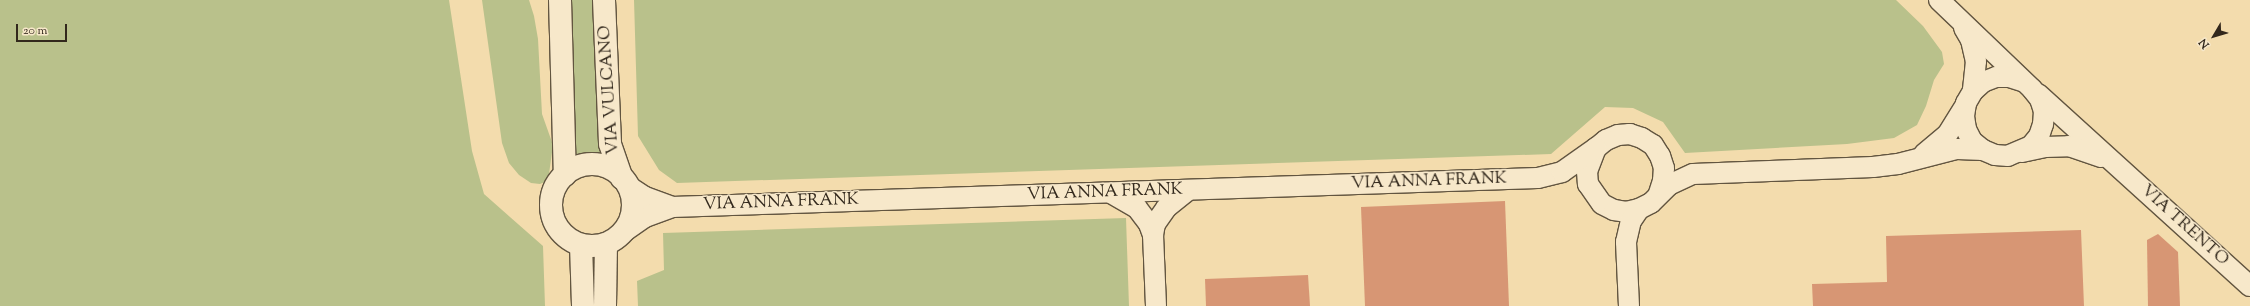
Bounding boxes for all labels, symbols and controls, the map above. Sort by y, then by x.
scale bar [18,16,69,42]
north arrow [2194,16,2234,56]
text: 20 m [23,22,47,40]
street label: VIA VULCANO [595,25,625,155]
text: N [2196,35,2214,52]
street label: VIA ANNA FRANK [1351,169,1507,195]
street label: VIA ANNA FRANK [1027,180,1183,206]
street label: VIA TRENTO [2136,181,2232,271]
street label: VIA ANNA FRANK [703,190,859,216]

